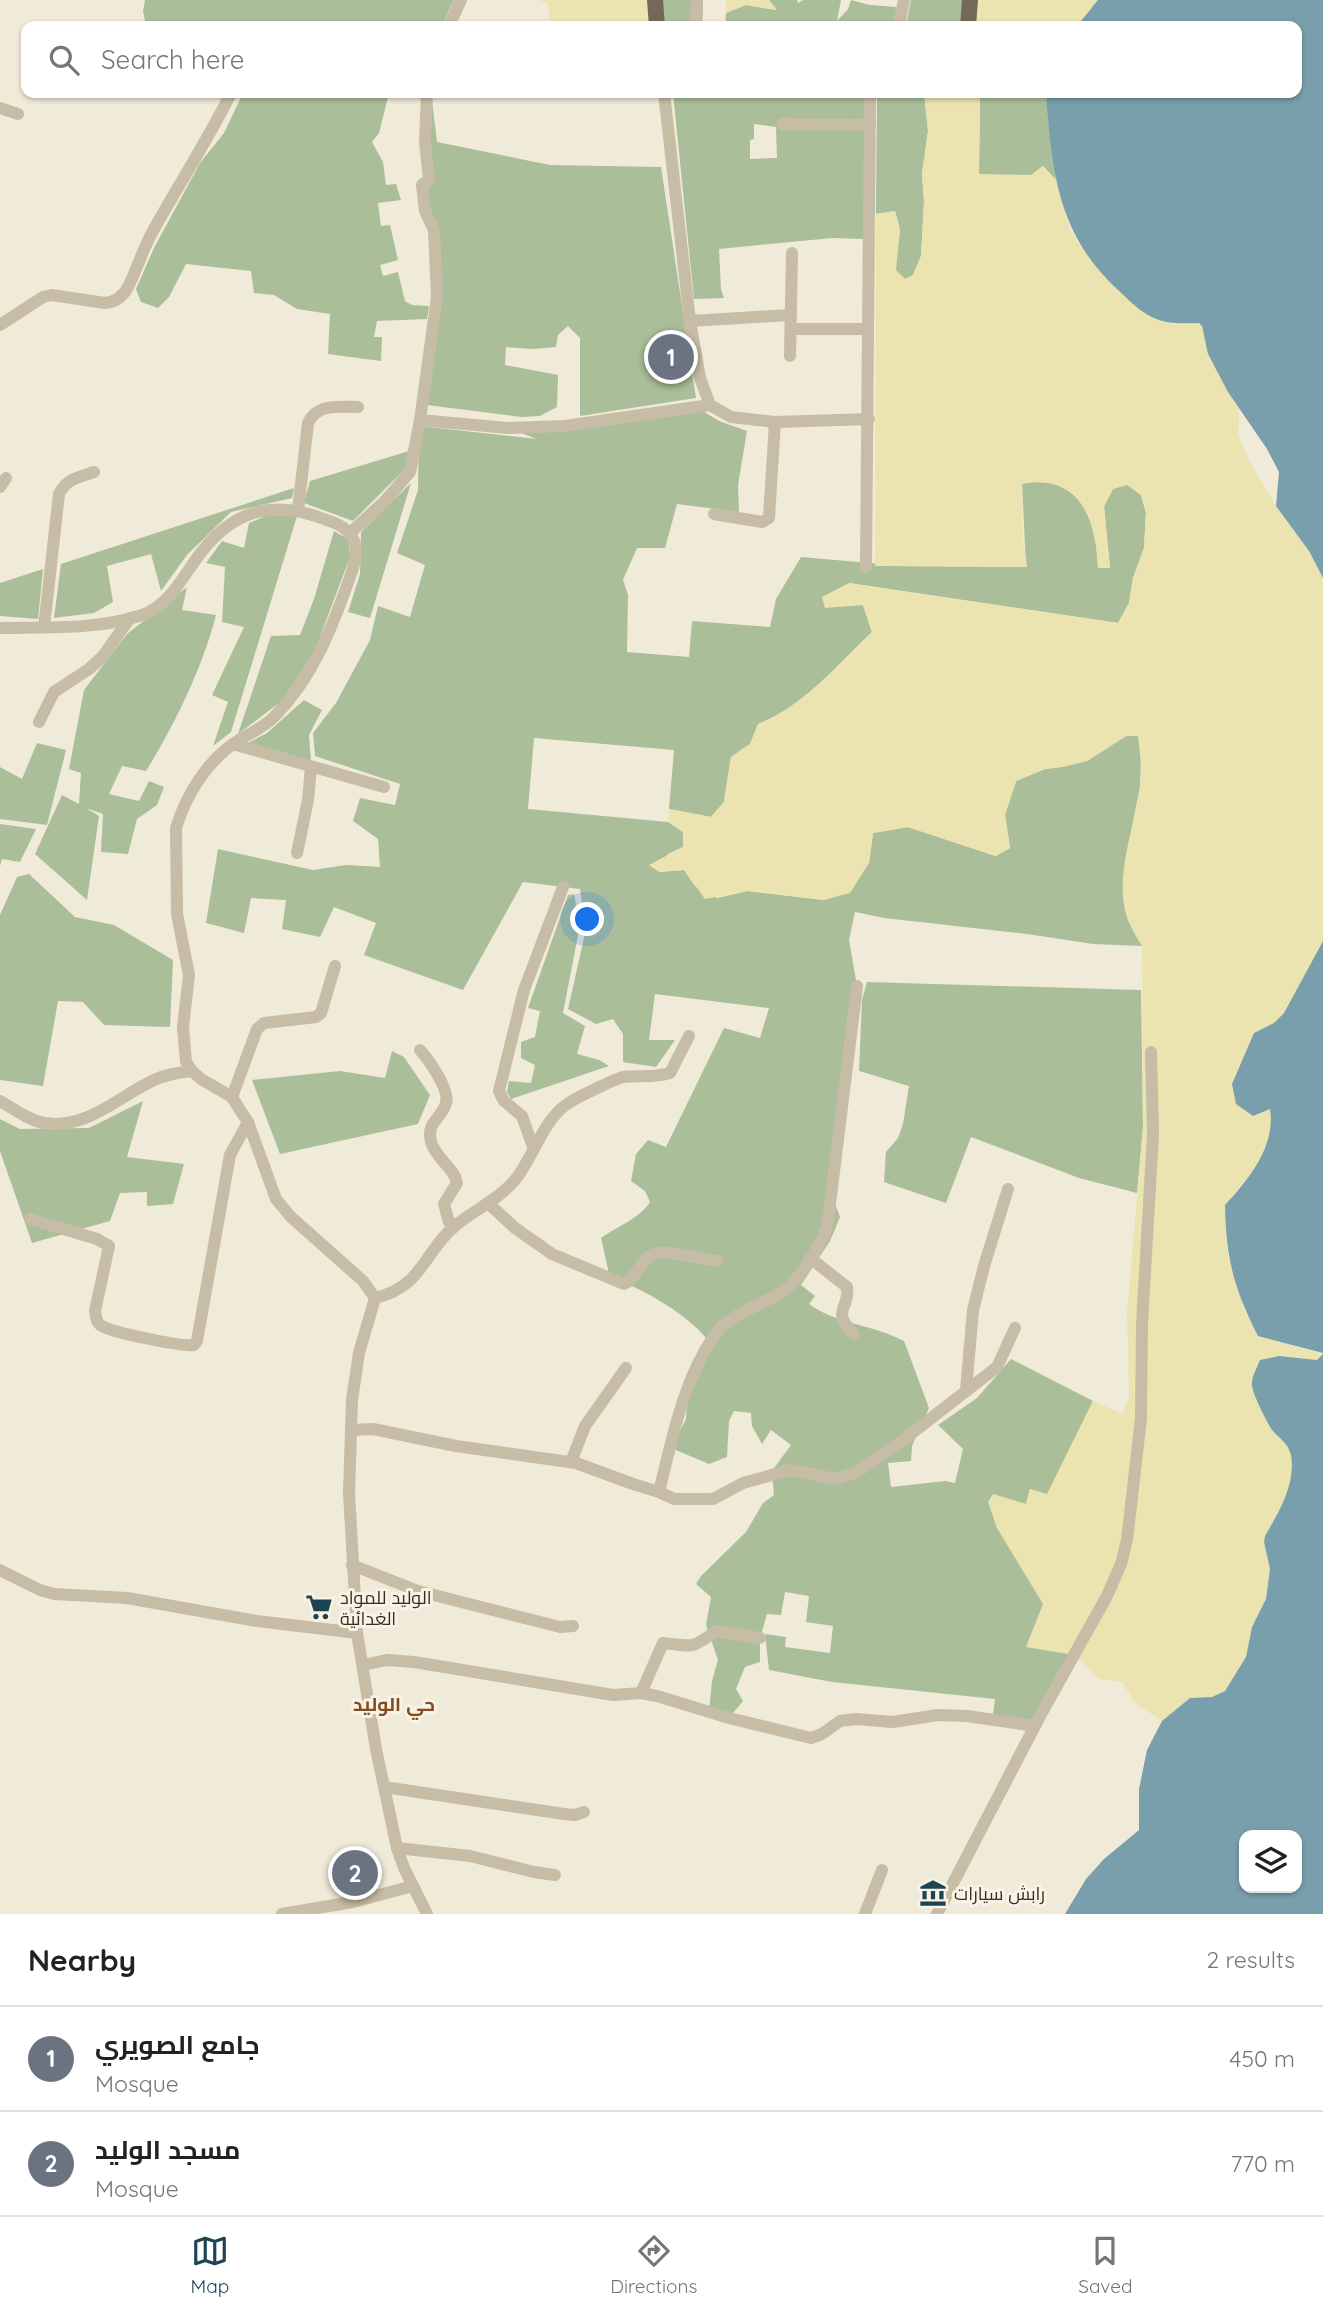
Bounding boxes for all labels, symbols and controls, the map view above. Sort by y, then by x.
search box [21,21,1302,98]
icon: search [45,41,83,79]
text: Search here [101,43,245,76]
pin: 1 [648,331,694,383]
your location [570,902,604,936]
place label: الوليد للمواد الغدائية [340,1586,432,1630]
supermarket icon: الوليد للمواد الغدائية [304,1592,334,1622]
district label: حي الوليد [353,1692,435,1720]
map controls [1239,1830,1302,1893]
button: layers [1239,1830,1302,1893]
pin: 2 [332,1847,378,1899]
museum icon: رابش سيارات [918,1878,948,1908]
place label: رابش سيارات [954,1882,1045,1905]
text: Nearby [28,1941,136,1979]
text: 2 results [1206,1945,1295,1974]
text: جامع الصويري [95,2028,259,2061]
text: 1 [47,2044,55,2073]
text: 450 m [1229,2044,1295,2073]
text: Mosque [95,2069,179,2098]
text: مسجد الوليد [95,2133,240,2166]
text: 2 [44,2149,58,2178]
text: 770 m [1230,2149,1295,2178]
text: Mosque [95,2174,179,2203]
tab: Map [191,2232,229,2298]
tab: Directions [610,2232,697,2298]
tab: Saved [1078,2232,1133,2298]

